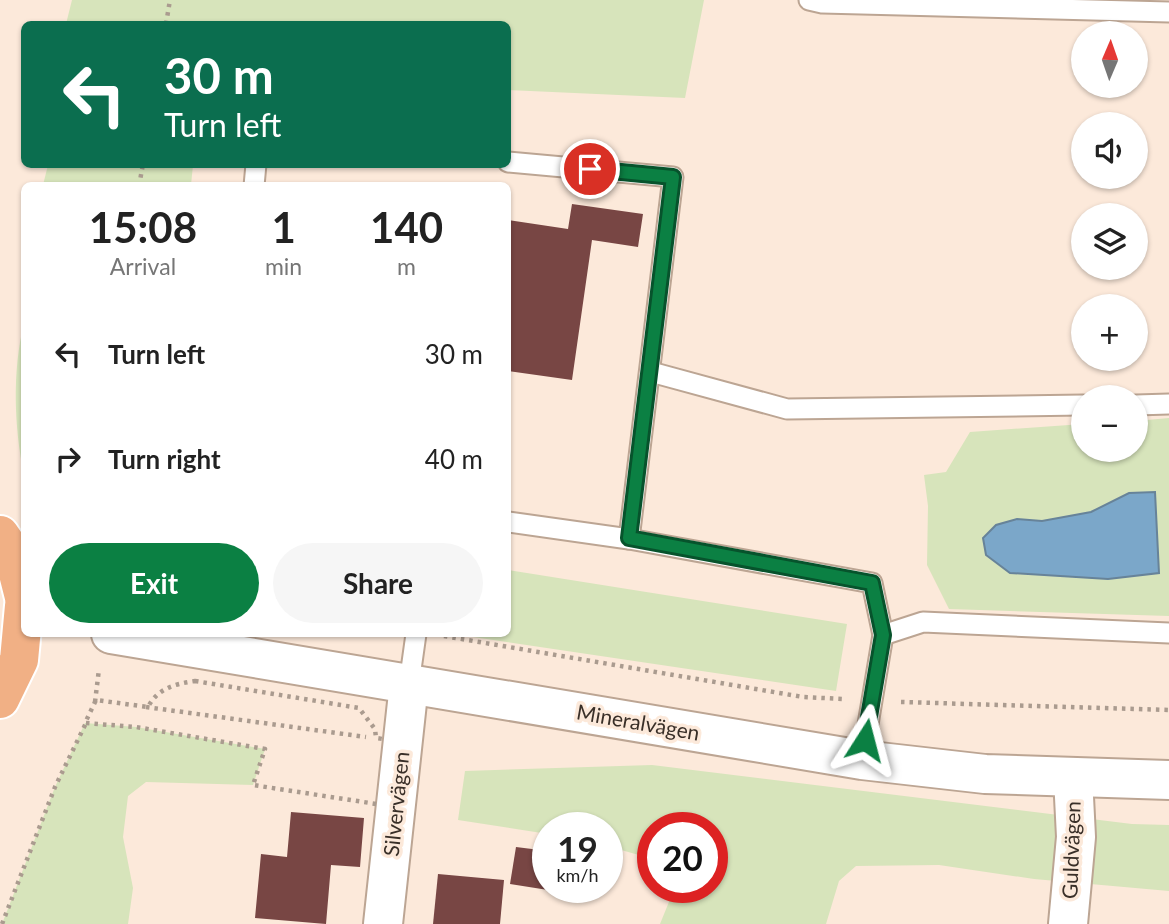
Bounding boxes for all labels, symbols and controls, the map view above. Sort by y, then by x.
north arrow [1071,21,1148,98]
map controls [1071,21,1148,462]
text: 30 m [164,46,274,104]
icon: left [49,49,140,140]
text: Turn left [164,105,281,144]
button: sound [1071,112,1148,189]
pin [560,139,620,199]
icon: arrive [571,150,609,188]
text: 15:08 [89,202,197,252]
text: 1 [271,202,296,252]
text: 140 [370,202,443,252]
button: layers [1071,203,1148,280]
text: Arrival [110,252,176,280]
text: min [265,252,302,280]
text: m [397,252,416,280]
button: + [1071,294,1148,371]
icon: left [49,335,87,373]
text: Turn left [108,338,205,370]
text: 30 m [425,338,483,370]
button: − [1071,385,1148,462]
icon: right [49,440,87,478]
text: Turn right [108,443,221,475]
text: 40 m [425,443,483,475]
button: Exit [49,543,259,623]
button: Share [273,543,483,623]
street label: Mineralvägen [575,698,702,745]
position arrow [828,703,902,777]
street label: Silvervägen [378,750,413,857]
street label: Guldvägen [1056,800,1085,899]
speed limit sign: 20 [637,812,728,903]
text: 19 [557,827,598,869]
text: km/h [556,864,599,886]

